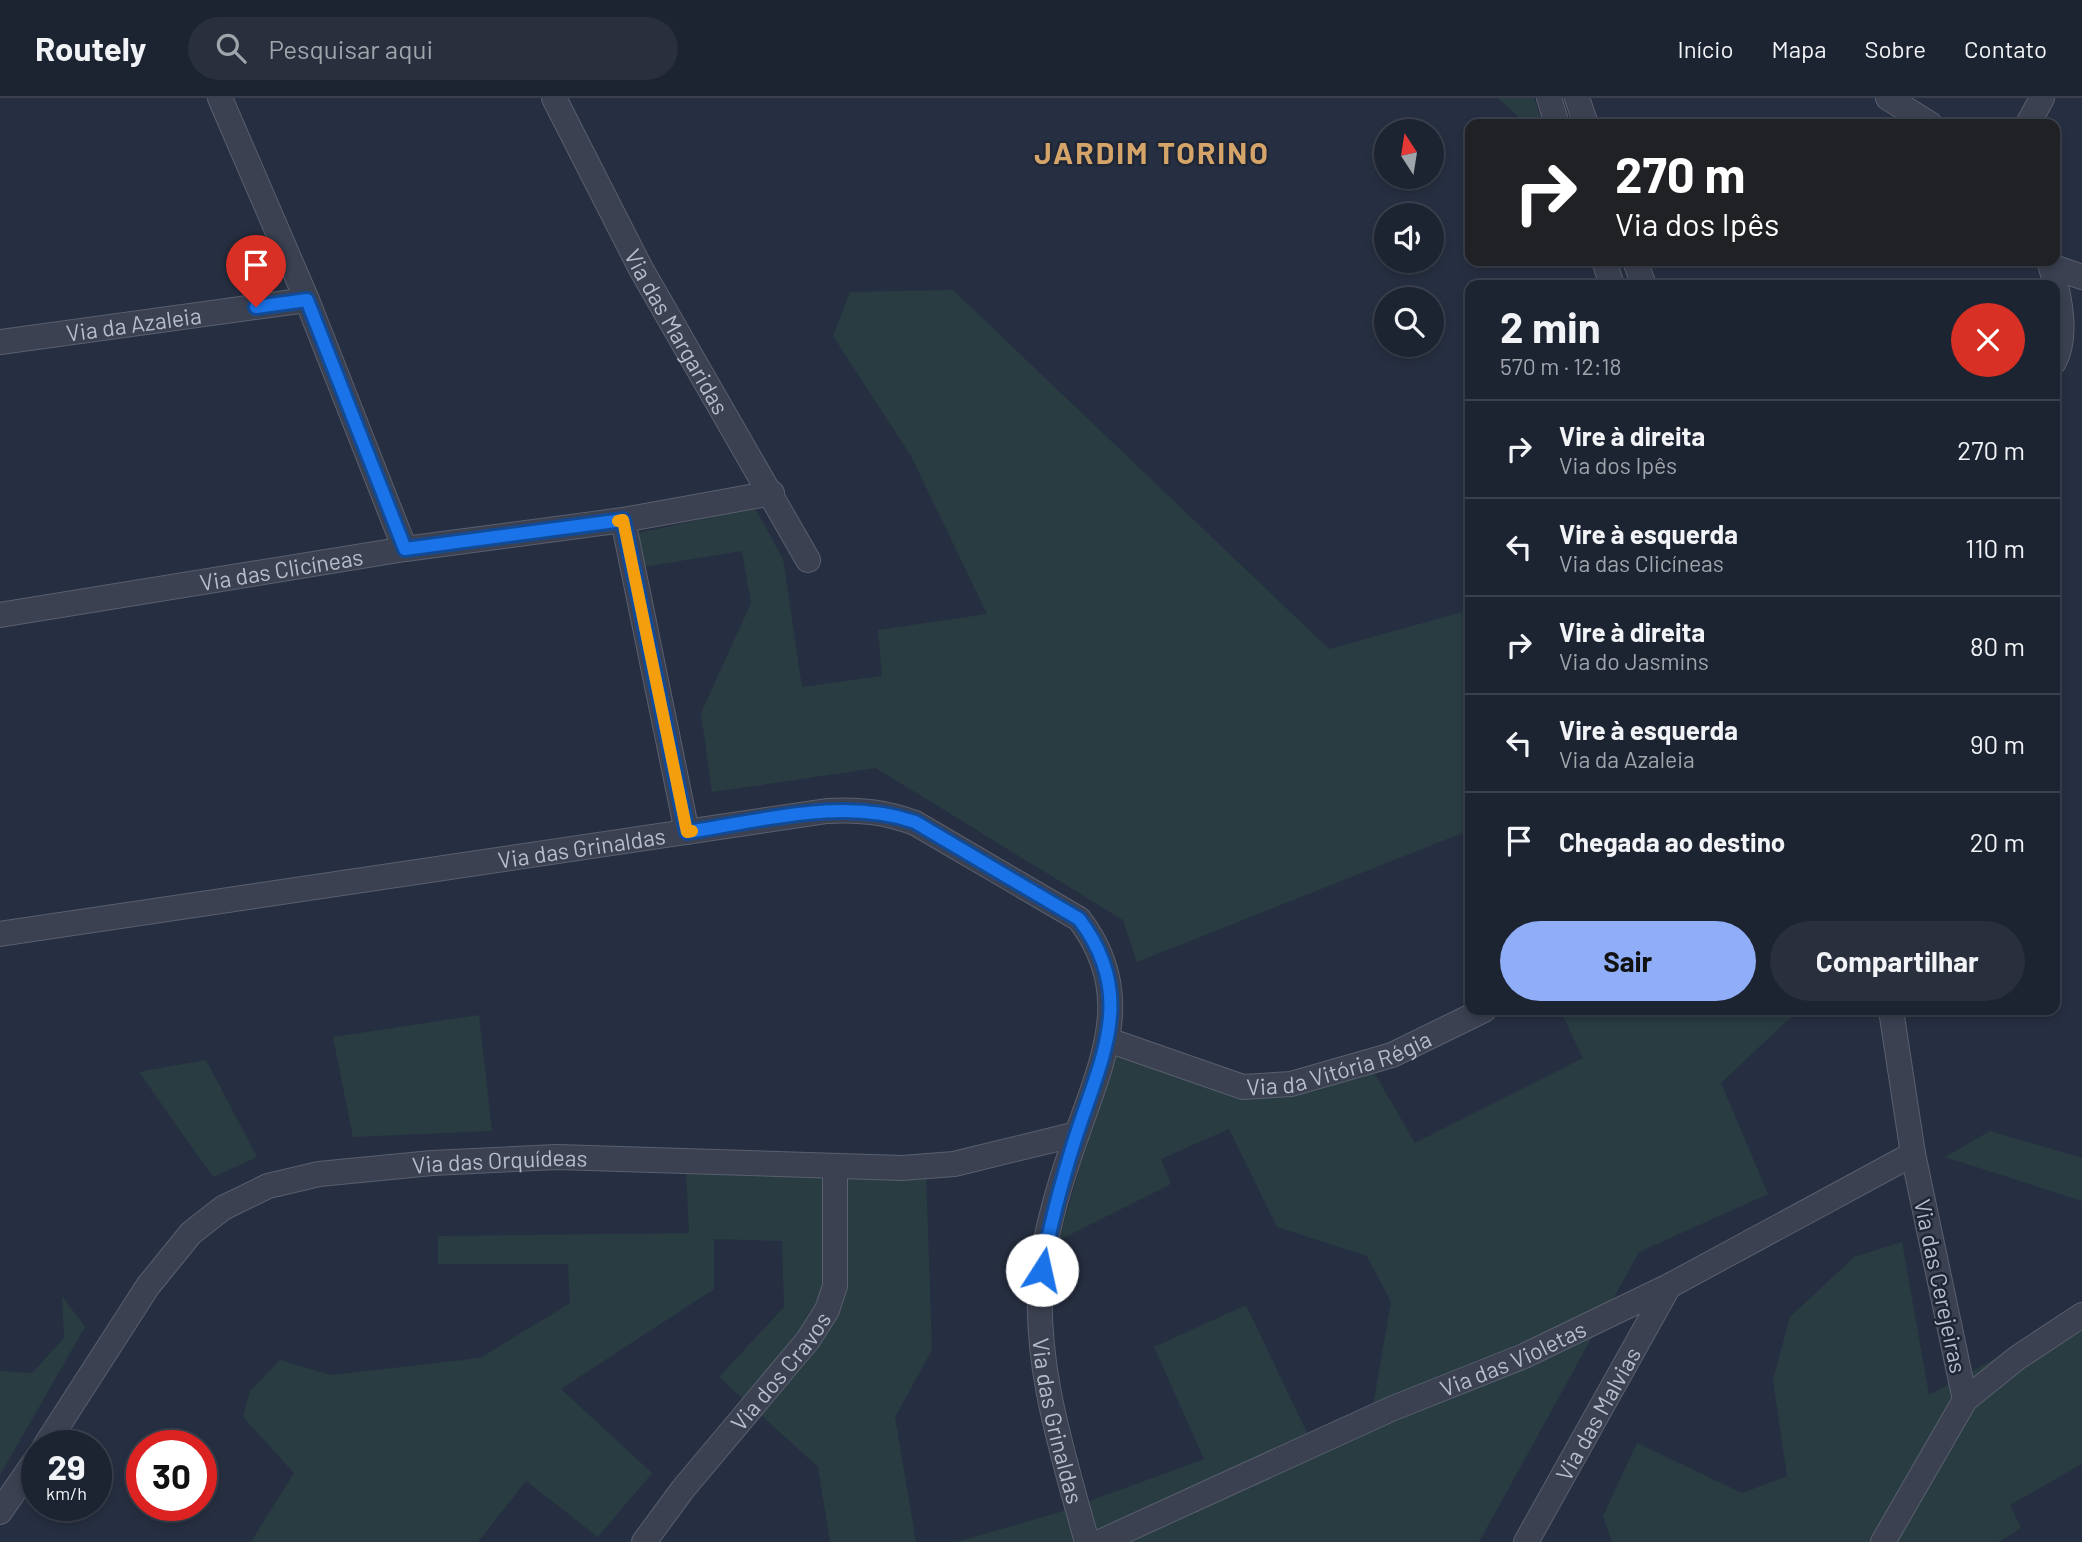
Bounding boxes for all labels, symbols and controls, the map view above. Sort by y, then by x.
search box [188,17,678,80]
text: Routely [35,28,146,68]
icon: search [212,29,250,67]
text: Pesquisar aqui [268,33,433,64]
text: Início [1678,34,1734,63]
text: Mapa [1772,34,1826,63]
text: Sobre [1864,34,1926,63]
text: Contato [1964,34,2047,63]
north arrow [1374,119,1444,189]
map controls [1374,119,1444,357]
district label: JARDIM TORINO [1034,134,1270,170]
text: 270 m [1615,144,1745,203]
icon: right [1500,147,1591,238]
button: sound [1374,203,1444,273]
text: Via dos Ipês [1615,204,1779,242]
pin [226,235,286,307]
street label: Via das Margaridas [619,244,735,419]
icon: arrive [237,246,275,284]
button: search [1374,287,1444,357]
street label: Via da Azaleia [65,301,203,347]
text: 2 min [1500,301,1601,351]
button: close [1951,303,2025,377]
text: 570 m · 12:18 [1500,352,1622,380]
text: Vire à direita [1559,420,1705,451]
icon: right [1500,430,1538,468]
text: 270 m [1957,434,2025,465]
text: Via dos Ipês [1559,451,1677,479]
text: Vire à esquerda [1559,518,1738,549]
icon: left [1500,528,1538,566]
text: 110 m [1965,532,2025,563]
street label: Via das Clicíneas [198,542,365,596]
text: Via das Clicíneas [1559,549,1724,577]
text: Vire à direita [1559,616,1705,647]
icon: right [1500,626,1538,664]
text: 80 m [1970,630,2025,661]
text: Via do Jasmins [1559,647,1709,675]
text: Vire à esquerda [1559,714,1738,745]
icon: left [1500,724,1538,762]
text: 90 m [1970,728,2025,759]
text: Via da Azaleia [1559,745,1695,773]
street label: Via das Grinaldas [496,821,667,874]
icon: arrive [1500,822,1538,860]
text: Chegada ao destino [1559,826,1785,857]
text: 20 m [1970,826,2025,857]
button: Sair [1500,921,1756,1001]
button: Compartilhar [1770,921,2025,1001]
street label: Via da Vitória Régia [1245,1024,1436,1101]
street label: Via das Orquídeas [411,1143,588,1179]
street label: Via das Cerejeiras [1909,1196,1973,1376]
position arrow [1005,1233,1079,1307]
street label: Via dos Cravos [724,1306,836,1436]
street label: Via das Violetas [1436,1314,1591,1402]
street label: Via das Grinaldas [1027,1336,1090,1507]
street label: Via das Malvias [1549,1342,1646,1486]
speed limit sign: 30 [126,1430,217,1521]
text: 29 [47,1445,86,1487]
text: km/h [46,1482,87,1504]

